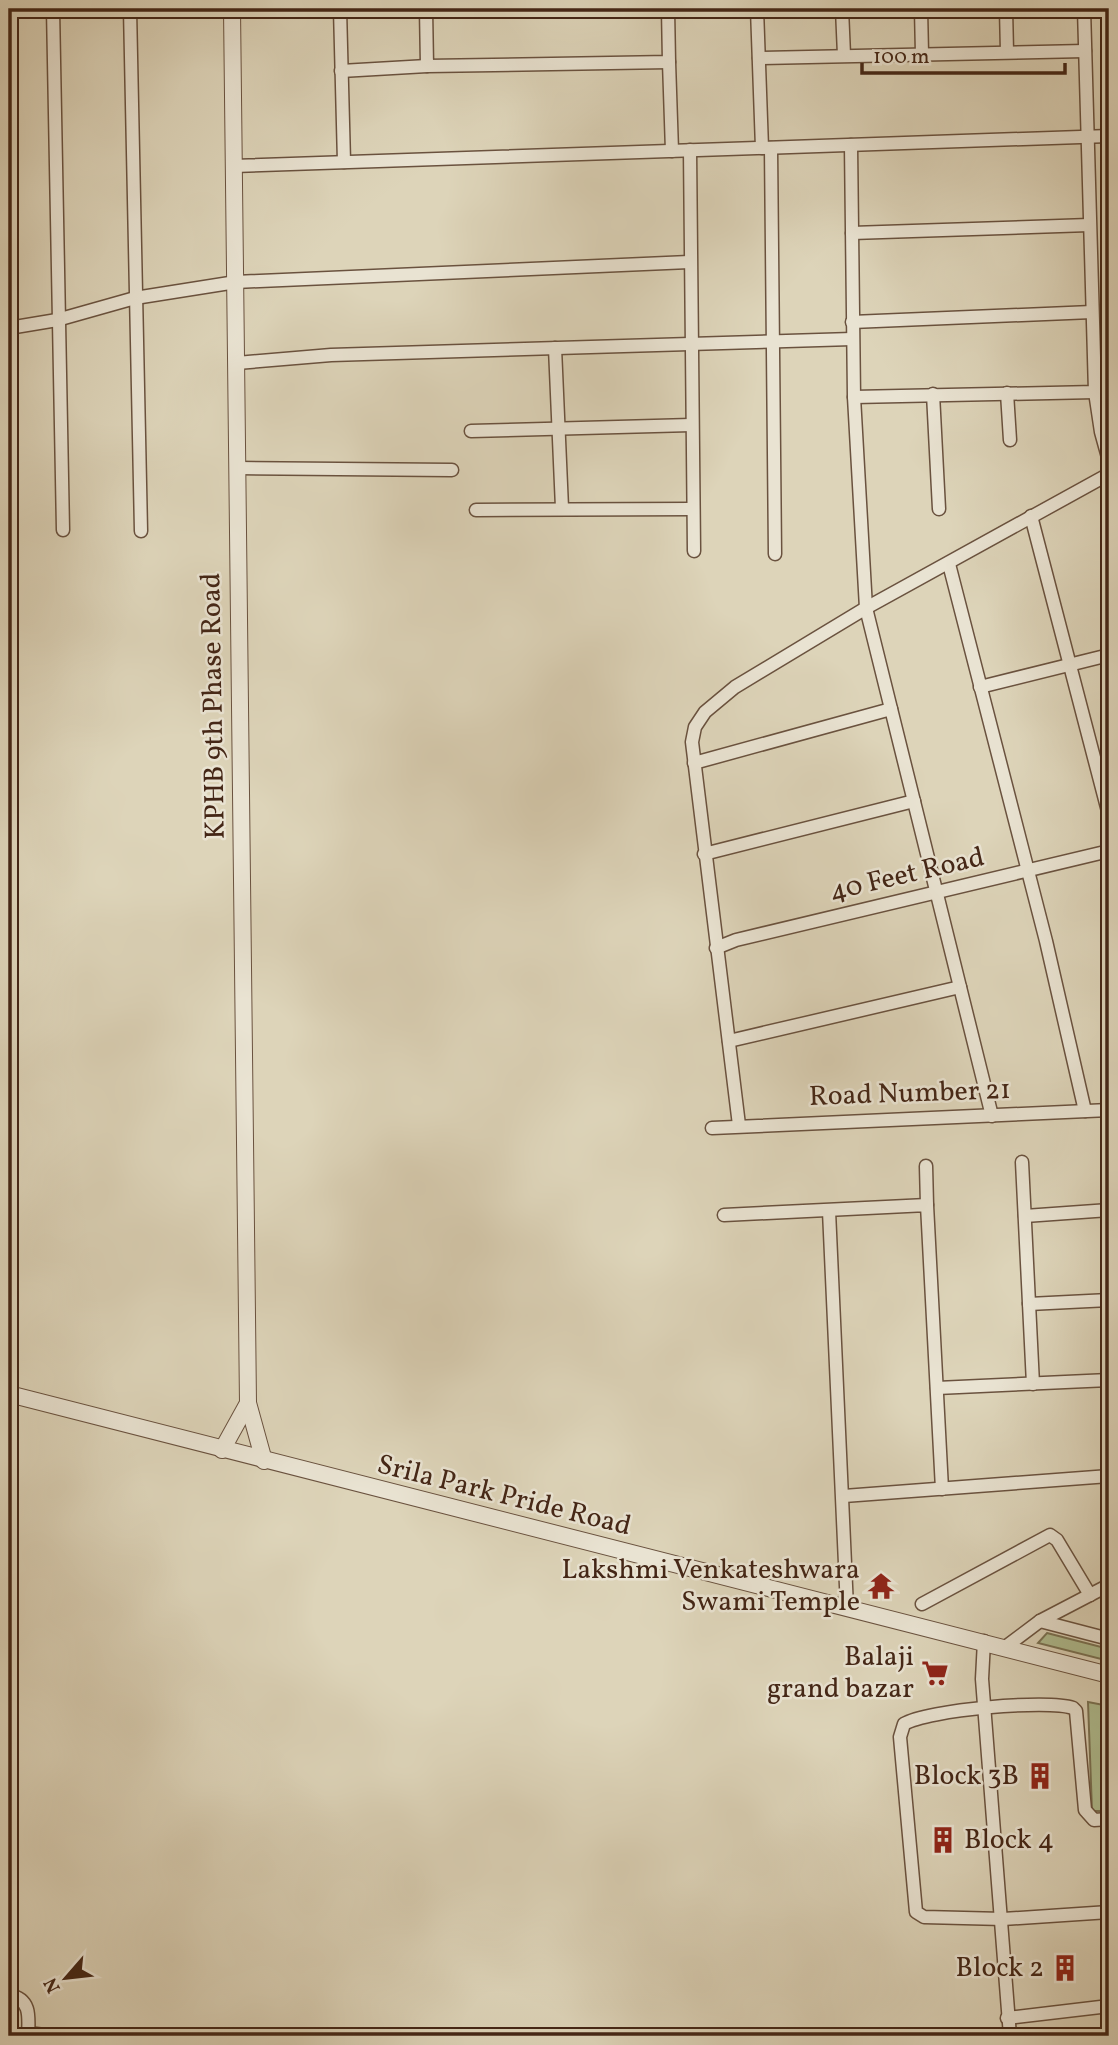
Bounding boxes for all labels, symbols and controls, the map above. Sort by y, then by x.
scale bar [862,32,1066,76]
text: 100 m [873,43,930,72]
street label: KPHB 9th Phase Road [192,572,236,840]
street label: 40 Feet Road [826,838,988,912]
street label: Road Number 21 [808,1071,1012,1117]
street label: Srila Park Pride Road [373,1446,635,1546]
place label: Lakshmi Venkateshwara Swami Temple [561,1551,860,1622]
temple icon: Lakshmi Venkateshwara Swami Temple [866,1571,896,1601]
place label: Balaji grand bazar [767,1638,914,1709]
supermarket icon: Balaji grand bazar [920,1658,950,1688]
place label: Block 3B [914,1757,1019,1796]
building icon: Block 3B [1025,1761,1055,1791]
place label: Block 4 [964,1821,1054,1860]
building icon: Block 4 [928,1825,958,1855]
north arrow [32,1944,102,2014]
place label: Block 2 [956,1949,1044,1988]
building icon: Block 2 [1050,1953,1080,1983]
text: N [38,1973,67,1997]

